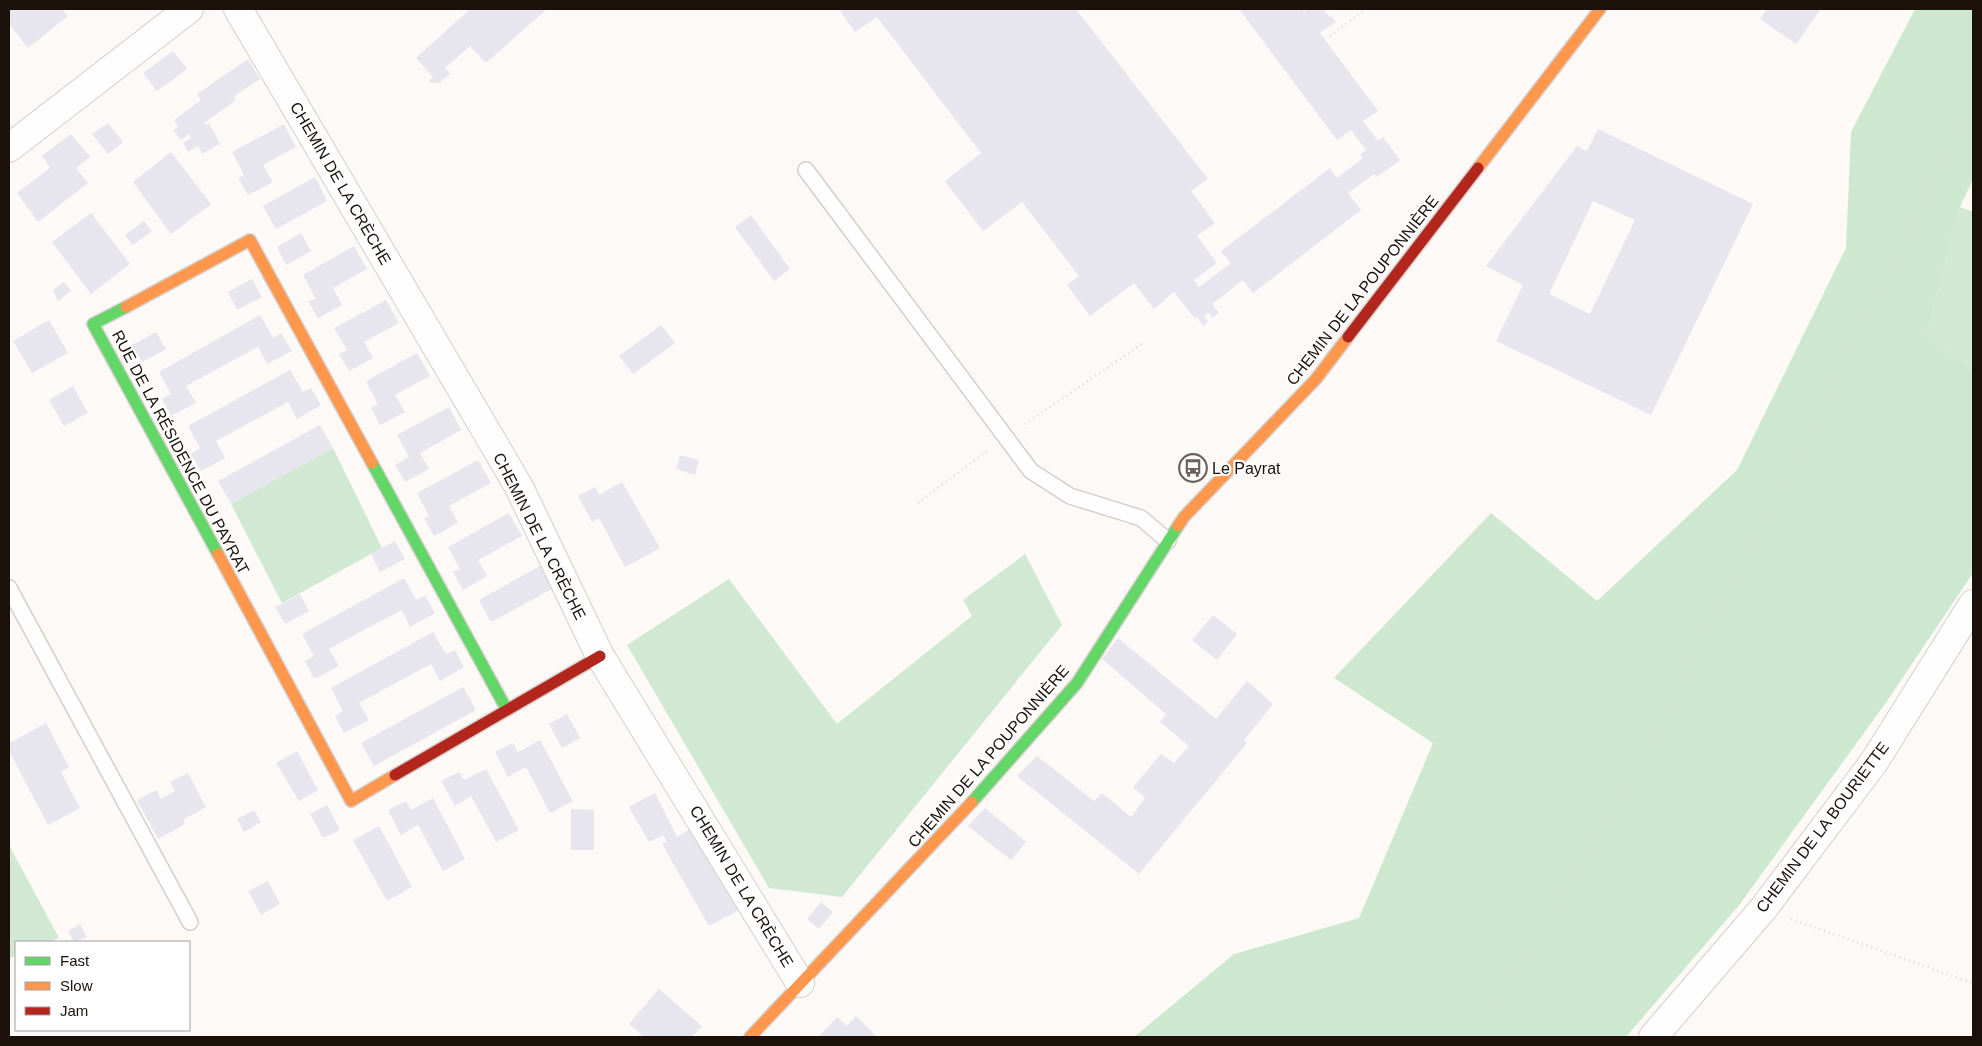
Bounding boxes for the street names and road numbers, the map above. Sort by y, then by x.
street label: CHEMIN DE LA CRÈCHE [287,98,395,268]
street label: CHEMIN DE LA POUPONNIÈRE [1282,192,1442,388]
street label: RUE DE LA RÉSIDENCE DU PAYRAT [109,327,253,577]
street label: CHEMIN DE LA CRÈCHE [490,450,590,622]
street label: CHEMIN DE LA POUPONNIÈRE [904,661,1072,851]
street label: CHEMIN DE LA BOURIETTE [1753,739,1892,916]
street label: CHEMIN DE LA CRÈCHE [687,802,797,970]

